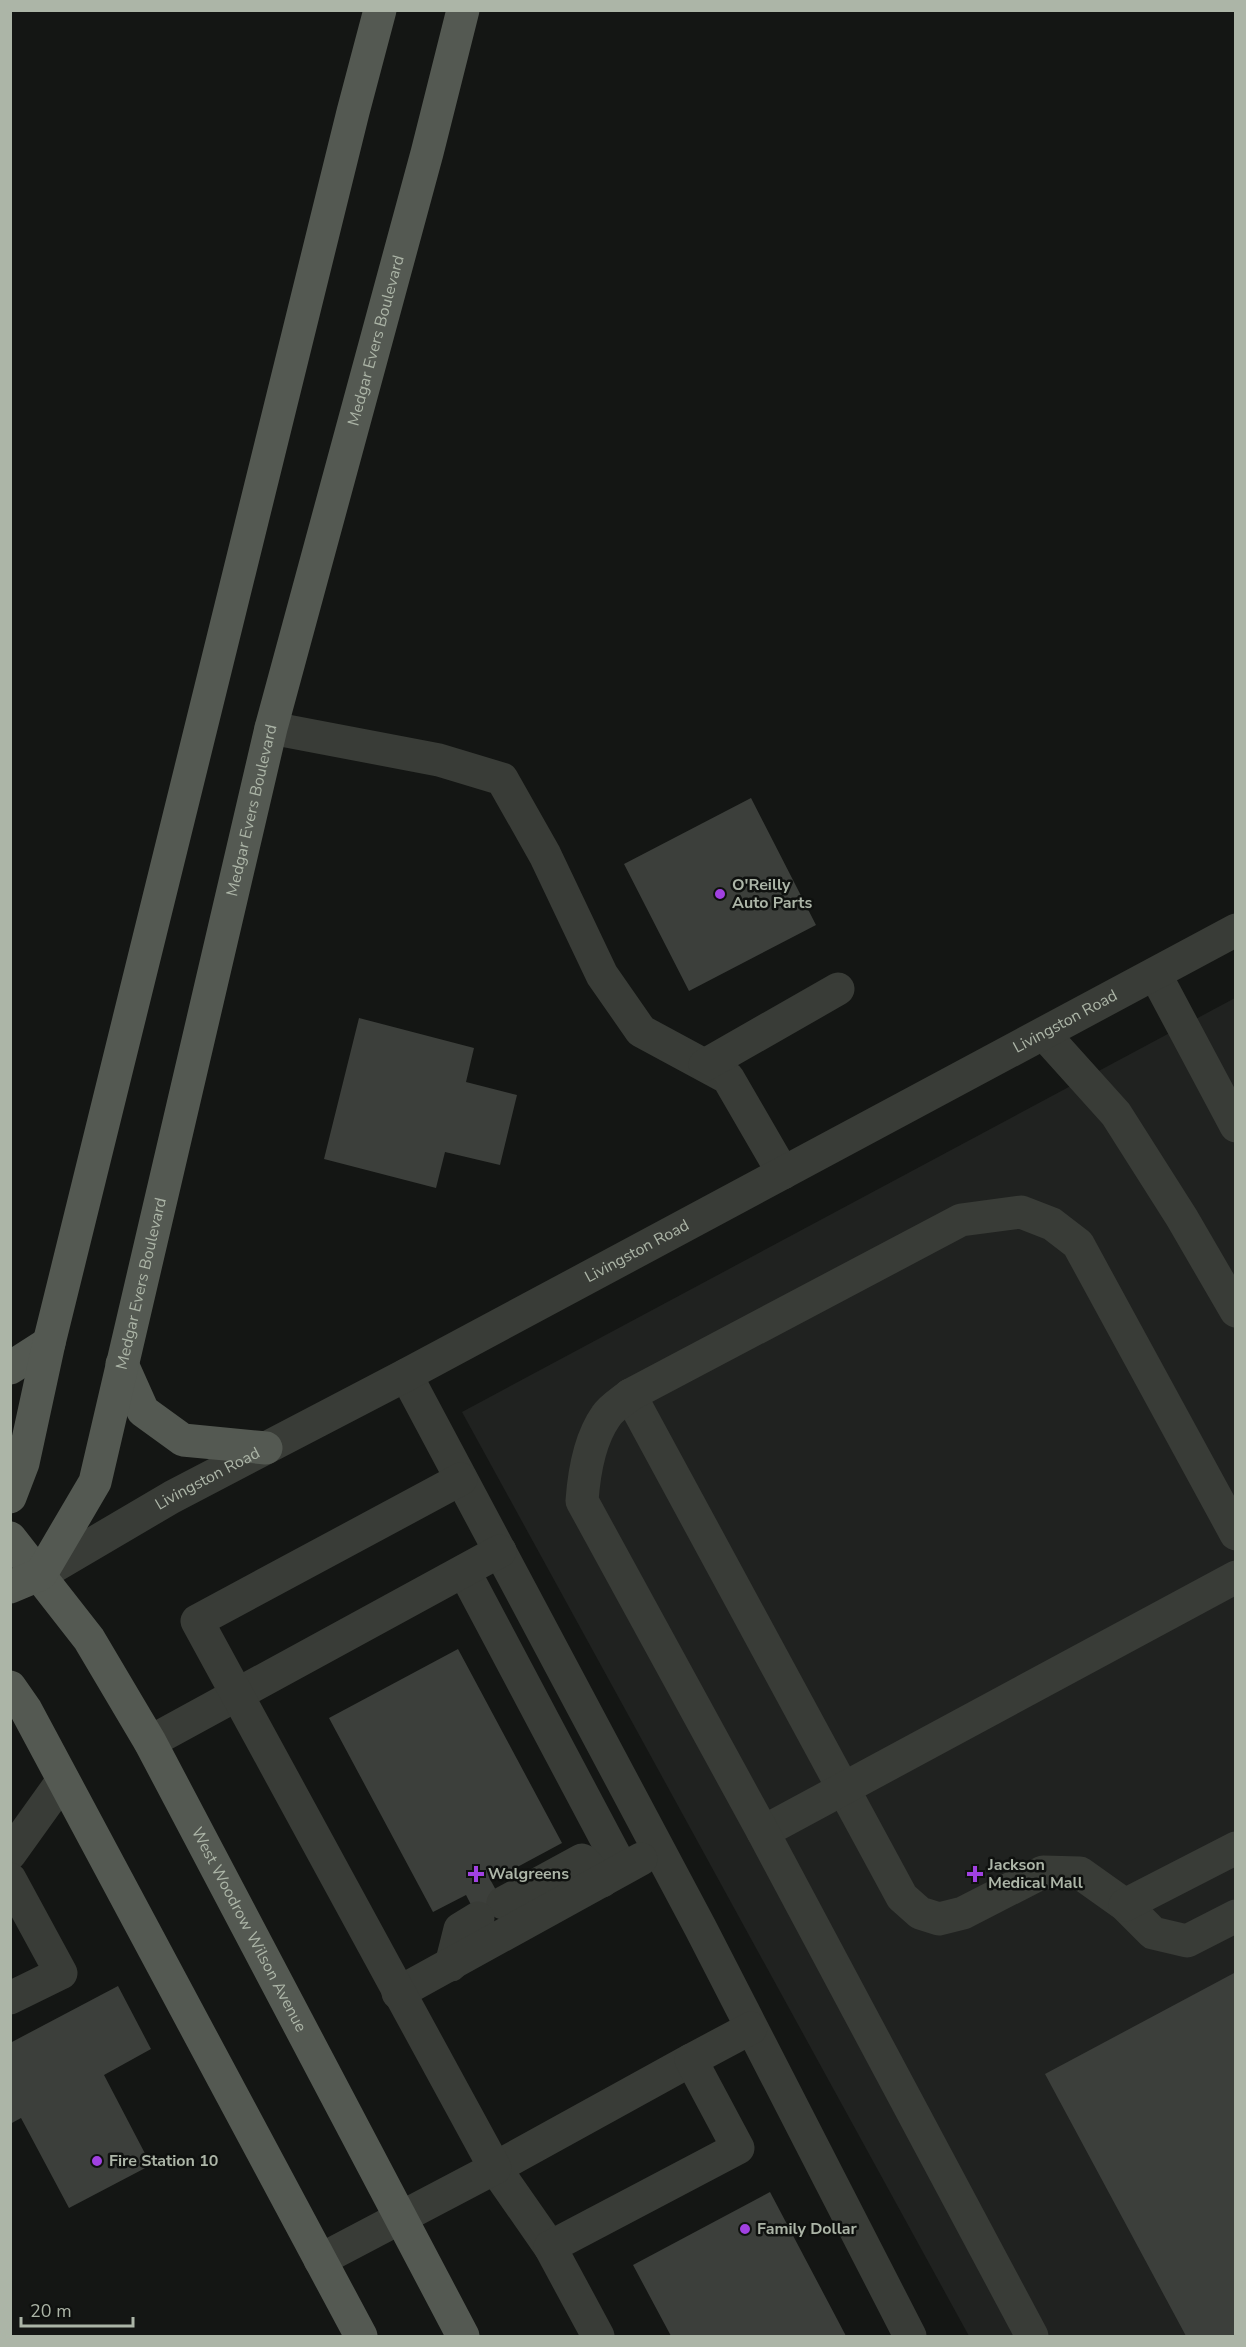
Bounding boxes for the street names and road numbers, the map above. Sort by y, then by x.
street label: Medgar Evers Boulevard [342,253,410,428]
street label: Medgar Evers Boulevard [221,722,282,899]
street label: Livingston Road [1009,985,1121,1058]
street label: Medgar Evers Boulevard [111,1195,172,1372]
street label: Livingston Road [581,1214,693,1288]
street label: Livingston Road [151,1442,264,1515]
street label: West Woodrow Wilson Avenue [186,1823,312,2036]

